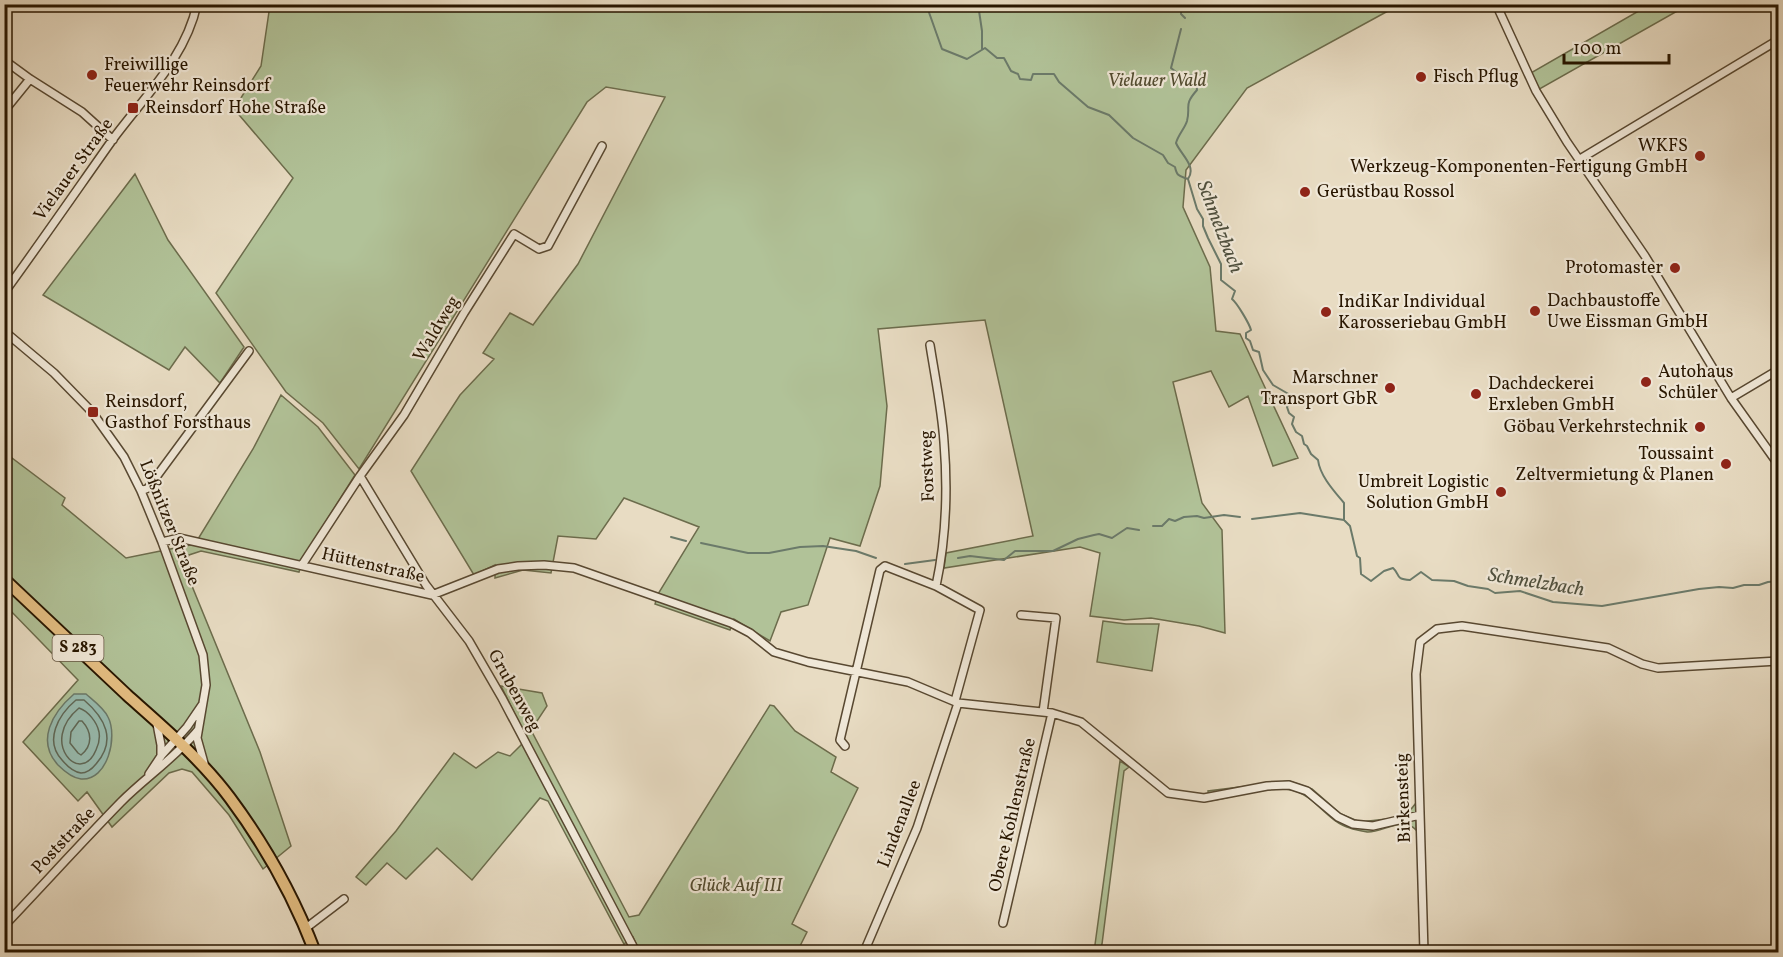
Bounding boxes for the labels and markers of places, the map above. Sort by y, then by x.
place label: Freiwillige Feuerwehr Reinsdorf [104,53,272,99]
place label: Fisch Pflug [1433,65,1519,90]
marker: Freiwillige Feuerwehr Reinsdorf [85,68,99,82]
marker: Fisch Pflug [1414,70,1428,84]
place label: Reinsdorf Hohe Straße [145,96,326,121]
marker: Reinsdorf Hohe Straße [126,101,140,115]
place label: WKFS Werkzeug-Komponenten-Fertigung GmbH [1350,134,1688,180]
marker: WKFS Werkzeug-Komponenten-Fertigung GmbH [1693,149,1707,163]
place label: Gerüstbau Rossol [1317,180,1455,205]
marker: Gerüstbau Rossol [1298,185,1312,199]
place label: Protomaster [1565,256,1663,281]
marker: Protomaster [1668,261,1682,275]
place label: Dachbaustoffe Uwe Eissman GmbH [1547,289,1708,335]
place label: IndiKar Individual Karosseriebau GmbH [1338,290,1507,336]
marker: Dachbaustoffe Uwe Eissman GmbH [1528,304,1542,318]
marker: IndiKar Individual Karosseriebau GmbH [1319,305,1333,319]
place label: Autohaus Schüler [1658,360,1734,406]
place label: Marschner Transport GbR [1261,366,1378,412]
place label: Dachdeckerei Erxleben GmbH [1488,372,1615,418]
marker: Autohaus Schüler [1639,375,1653,389]
marker: Marschner Transport GbR [1383,381,1397,395]
marker: Dachdeckerei Erxleben GmbH [1469,387,1483,401]
place label: Reinsdorf, Gasthof Forsthaus [105,390,251,436]
marker: Reinsdorf, Gasthof Forsthaus [86,405,100,419]
place label: Göbau Verkehrstechnik [1504,415,1688,440]
marker: Göbau Verkehrstechnik [1693,420,1707,434]
place label: Toussaint Zeltvermietung & Planen [1515,442,1714,488]
marker: Toussaint Zeltvermietung & Planen [1719,457,1733,471]
place label: Umbreit Logistic Solution GmbH [1358,470,1489,516]
marker: Umbreit Logistic Solution GmbH [1494,485,1508,499]

